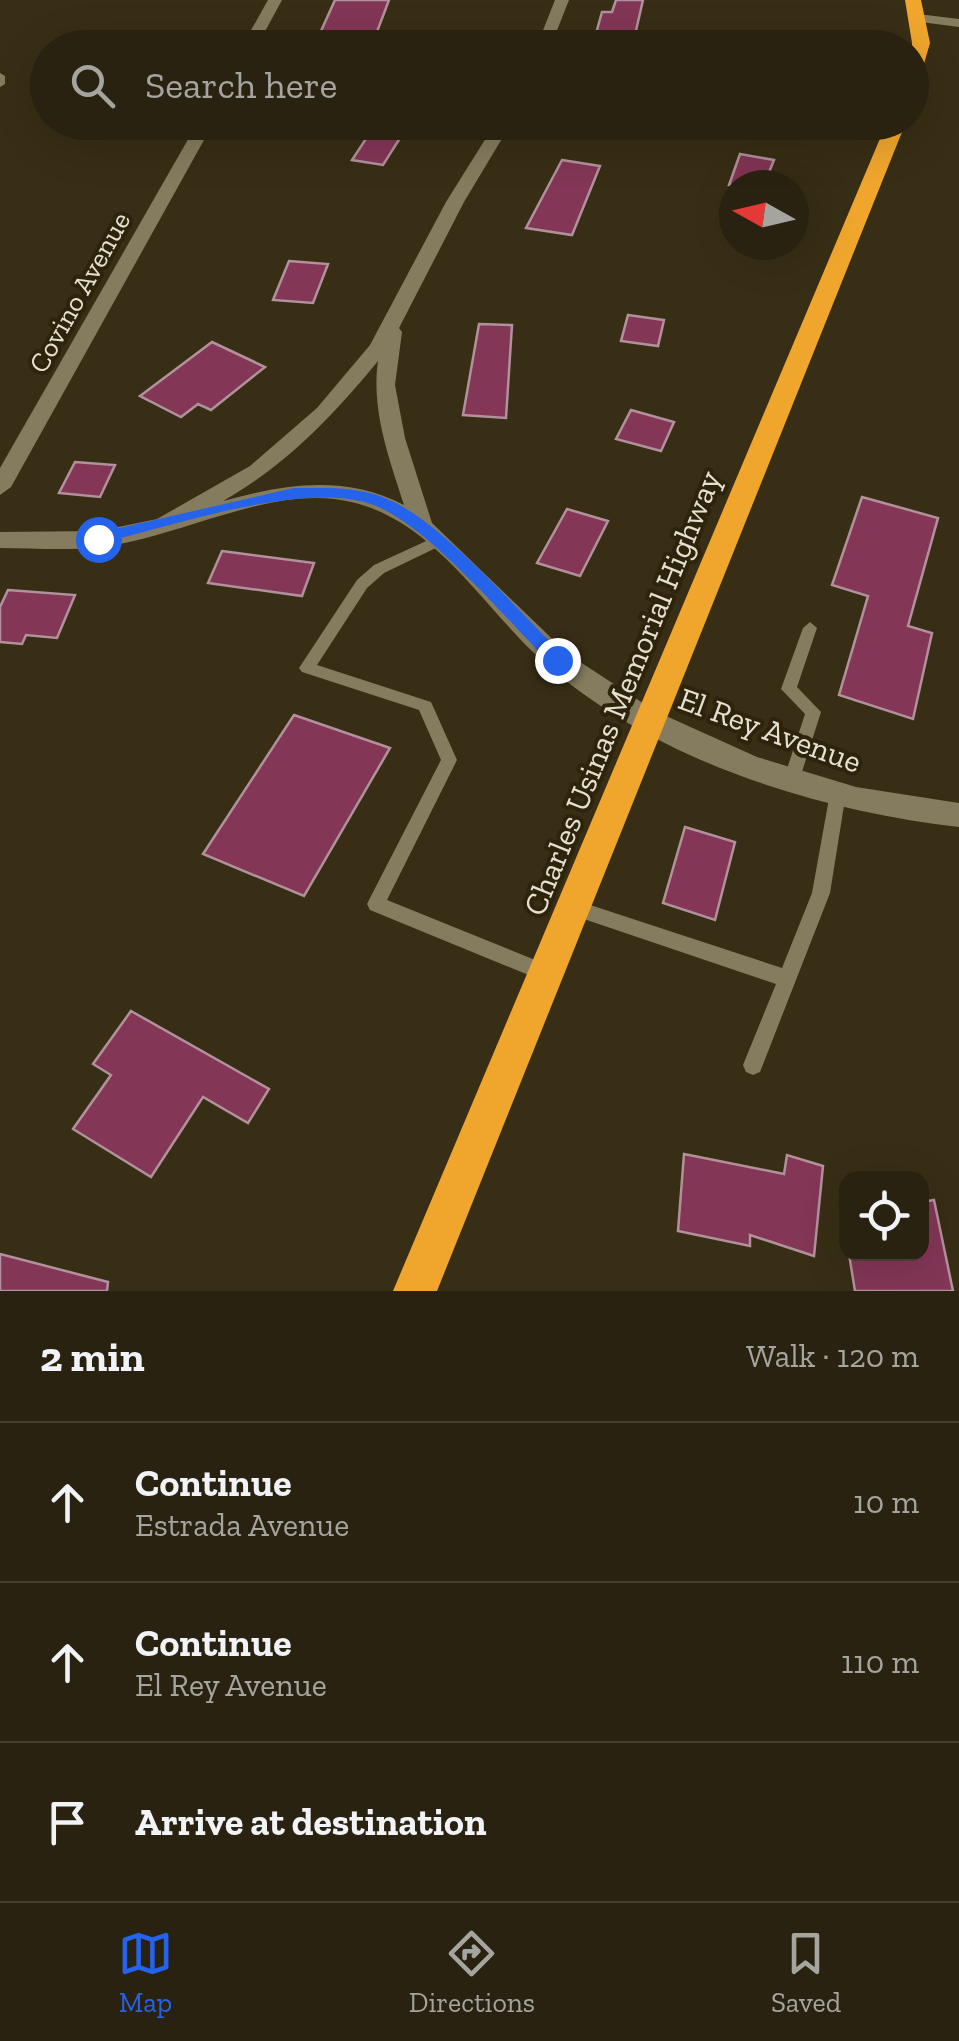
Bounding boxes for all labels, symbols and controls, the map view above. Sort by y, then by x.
search box [30,30,929,140]
icon: search [65,58,120,113]
text: Search here [145,62,337,108]
north arrow [719,170,809,260]
street label: Covino Avenue [22,206,137,378]
street label: Charles Usinas Memorial Highway [515,465,729,921]
route start [76,517,122,563]
route end [535,638,581,684]
street label: El Rey Avenue [673,679,867,781]
map controls [839,1171,929,1261]
button: locate [839,1171,929,1261]
text: 2 min [40,1331,145,1382]
text: Walk · 120 m [746,1337,919,1375]
text: Continue [135,1460,292,1506]
icon: ahead [40,1475,95,1530]
text: 10 m [853,1483,919,1521]
text: Estrada Avenue [135,1506,349,1544]
text: Continue [135,1620,292,1666]
icon: ahead [40,1635,95,1690]
text: 110 m [841,1643,919,1681]
text: El Rey Avenue [135,1666,327,1704]
icon: arrive [40,1795,95,1850]
text: Arrive at destination [135,1799,486,1845]
tab: Map [118,1926,173,2019]
tab: Directions [409,1926,535,2019]
tab: Saved [771,1926,841,2019]

